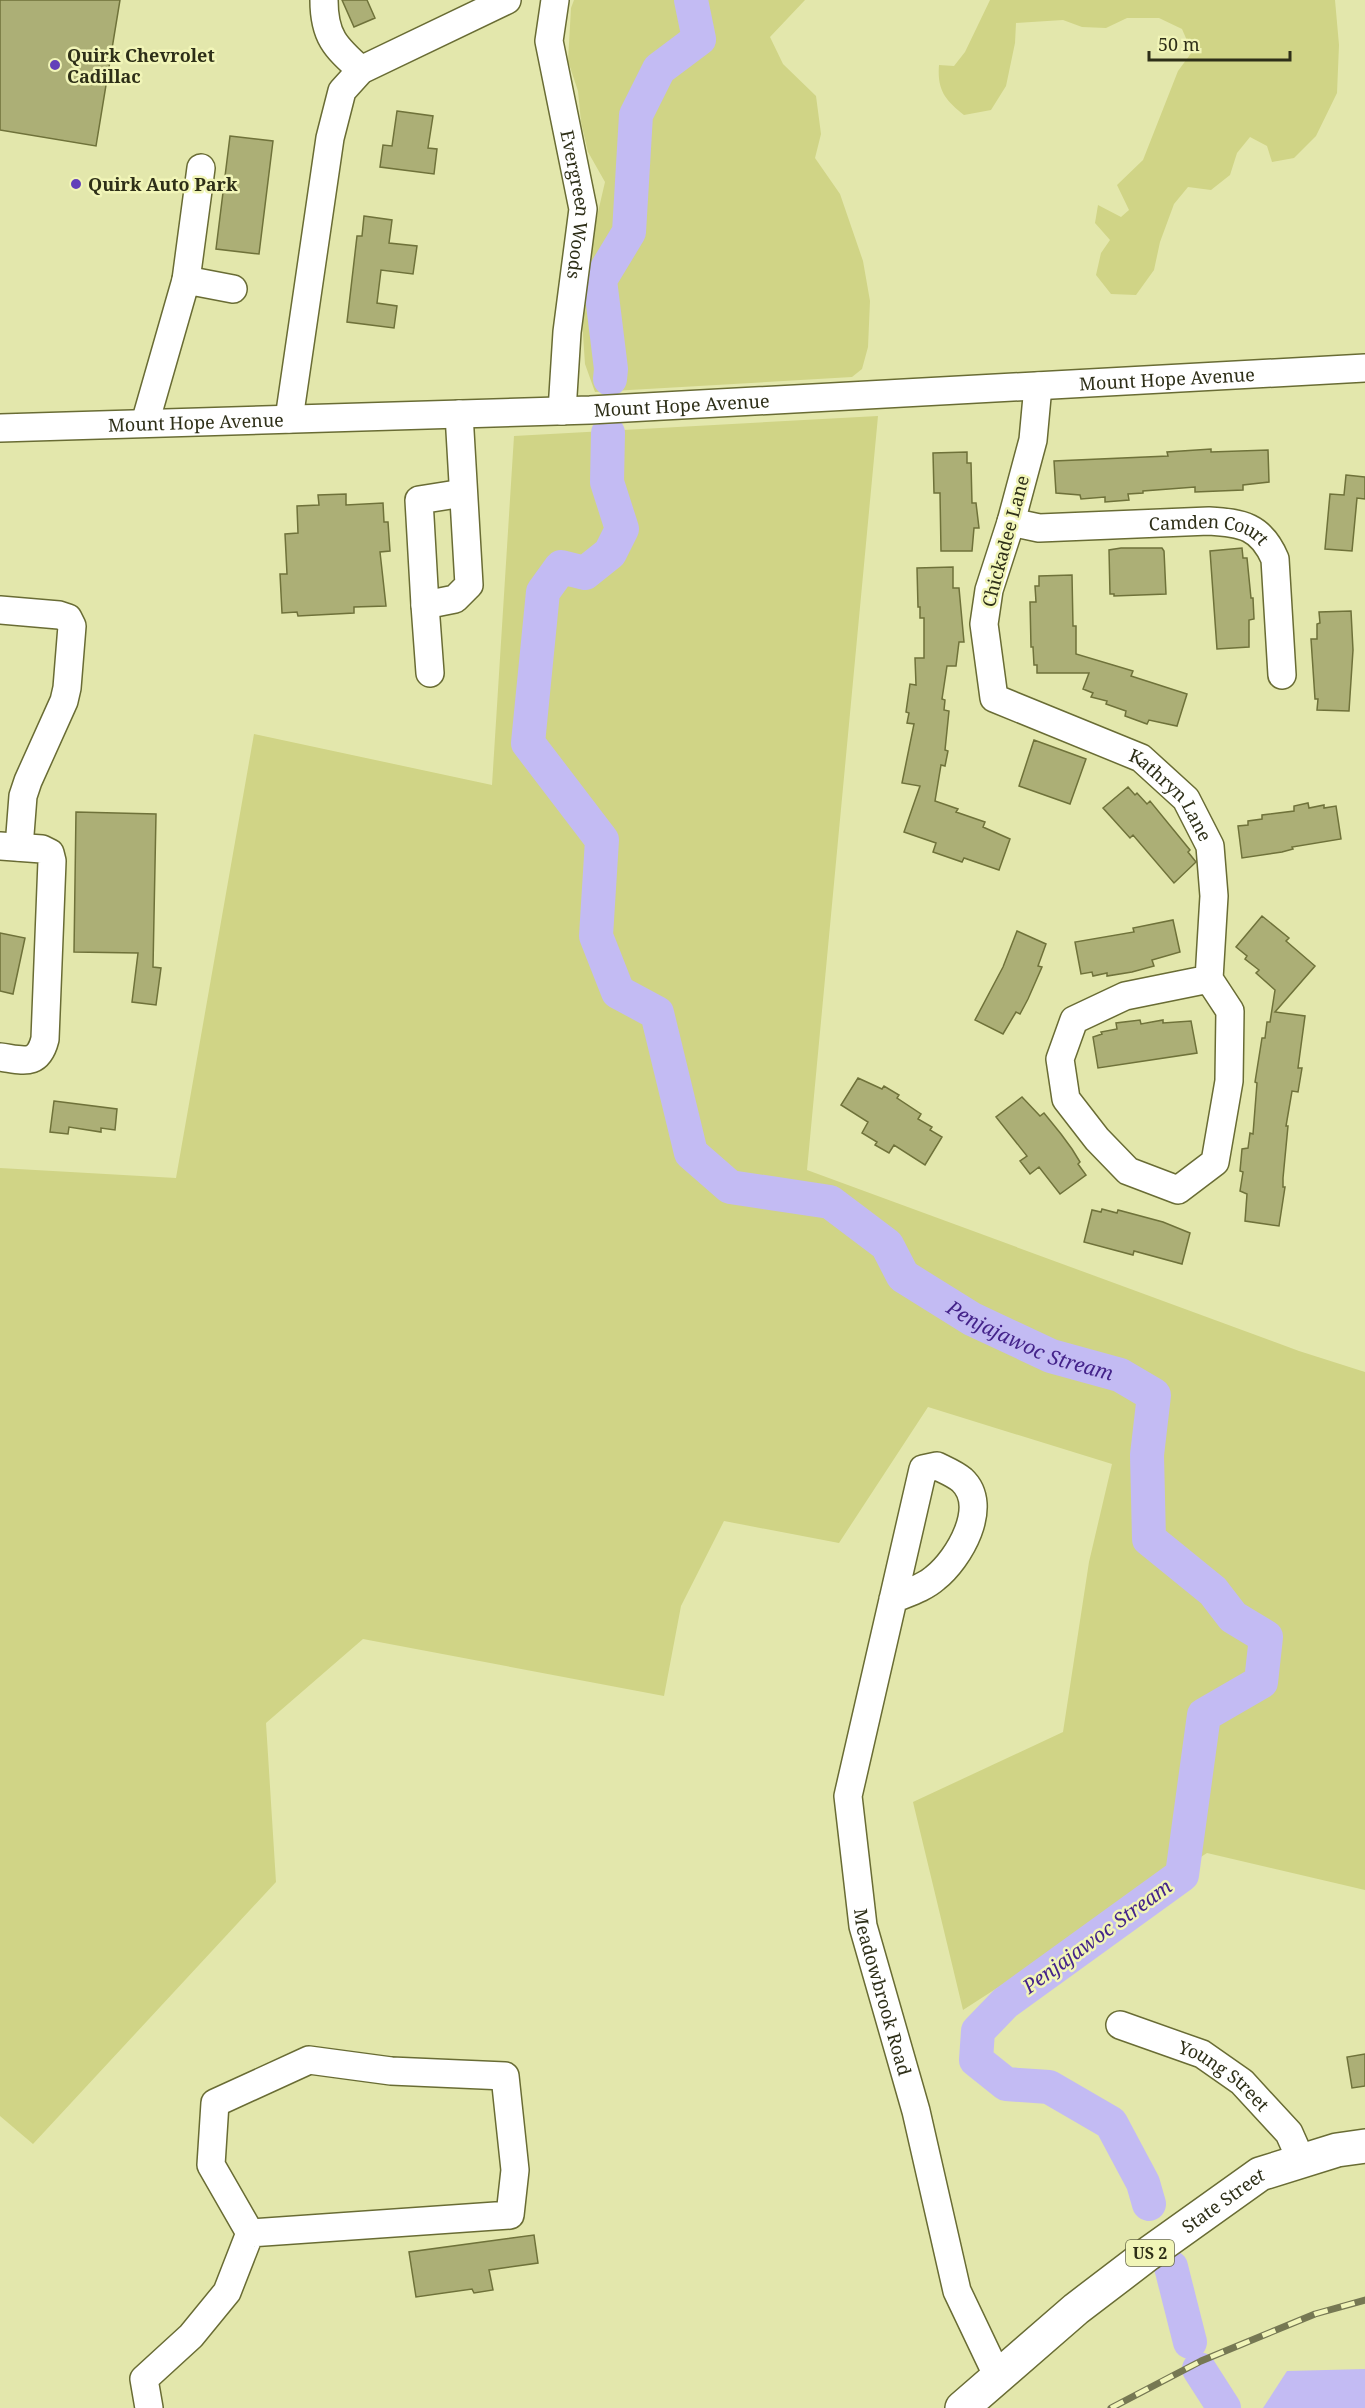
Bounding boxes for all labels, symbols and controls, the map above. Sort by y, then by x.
scale bar [1149,24,1290,62]
text: 50 m [1158,32,1200,56]
place label: Quirk Chevrolet Cadillac [67,43,215,88]
marker: Quirk Chevrolet Cadillac [48,58,62,72]
street label: Evergreen Woods [555,128,595,281]
place label: Quirk Auto Park [88,172,238,196]
marker: Quirk Auto Park [69,177,83,191]
street label: Mount Hope Avenue [1078,362,1255,395]
street label: Mount Hope Avenue [593,388,770,422]
street label: Mount Hope Avenue [108,407,284,437]
street label: Chickadee Lane [976,473,1034,609]
street label: Camden Court [1148,509,1275,550]
street label: Kathryn Lane [1126,743,1218,845]
water label: Penjajawoc Stream [941,1293,1117,1386]
water label: Penjajawoc Stream [1016,1873,1177,2000]
street label: Meadowbrook Road [849,1907,917,2078]
street label: Young Street [1174,2034,1275,2116]
street label: State Street [1177,2162,1267,2238]
road number: US 2 [1126,2240,1174,2266]

